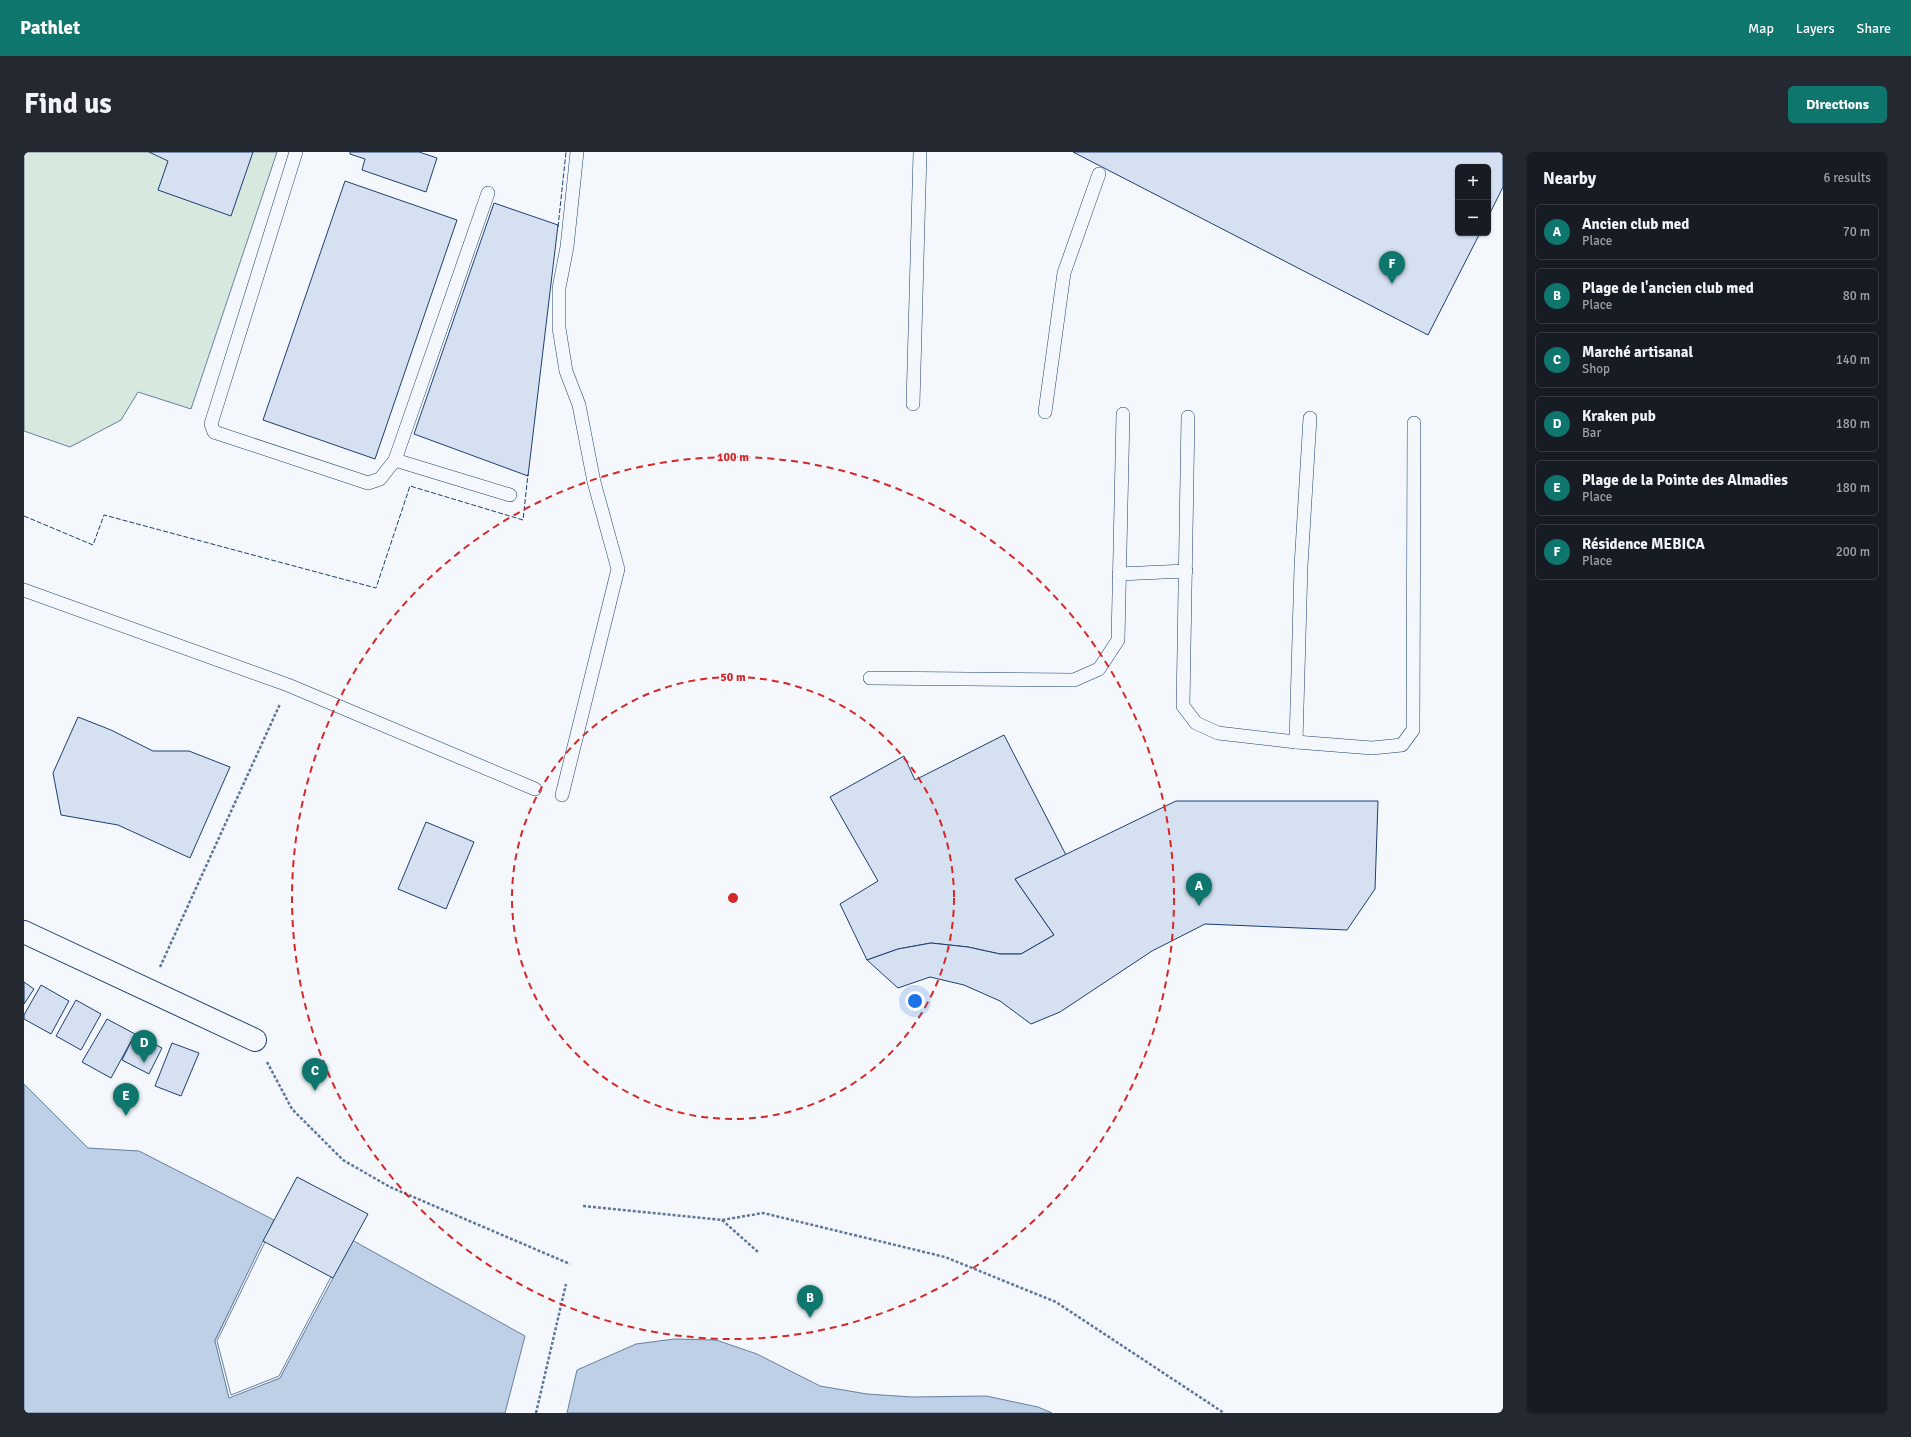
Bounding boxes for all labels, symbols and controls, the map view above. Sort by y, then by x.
text: Pathlet [20,16,80,40]
text: Map [1748,20,1774,37]
text: Layers [1796,20,1835,37]
text: Share [1857,20,1891,37]
button: Directions [1788,86,1887,123]
text: Find us [24,87,112,121]
map controls [1455,164,1491,236]
button: + [1455,164,1491,200]
text: Nearby [1543,168,1596,189]
text: 6 results [1823,170,1871,186]
button: − [1455,200,1491,236]
text: Ancien club med [1582,215,1689,233]
text: A [1553,224,1561,240]
text: 70 m [1843,224,1870,240]
text: Place [1582,233,1612,249]
pin: F [1379,251,1405,284]
text: Plage de l'ancien club med [1582,279,1754,297]
text: B [1553,288,1561,304]
text: 80 m [1843,288,1870,304]
text: Place [1582,297,1612,313]
text: Marché artisanal [1582,343,1693,361]
text: C [1553,352,1561,368]
text: 140 m [1836,352,1870,368]
text: Shop [1582,361,1610,377]
text: Kraken pub [1582,407,1656,425]
text: D [1553,416,1561,432]
text: 180 m [1836,416,1870,432]
text: Bar [1582,425,1601,441]
text: 100 m [717,450,749,465]
text: Plage de la Pointe des Almadies [1582,471,1788,489]
text: E [1553,480,1561,496]
text: 180 m [1836,480,1870,496]
text: Place [1582,489,1612,505]
text: Résidence MEBICA [1582,535,1705,553]
text: F [1554,544,1560,560]
text: 200 m [1836,544,1870,560]
text: Place [1582,553,1612,569]
text: 50 m [720,670,746,685]
pin: A [1186,873,1212,906]
centre of rings [726,891,740,905]
your location [905,991,925,1011]
pin: D [131,1030,157,1063]
pin: C [302,1058,328,1091]
pin: E [113,1083,139,1116]
pin: B [797,1285,823,1318]

